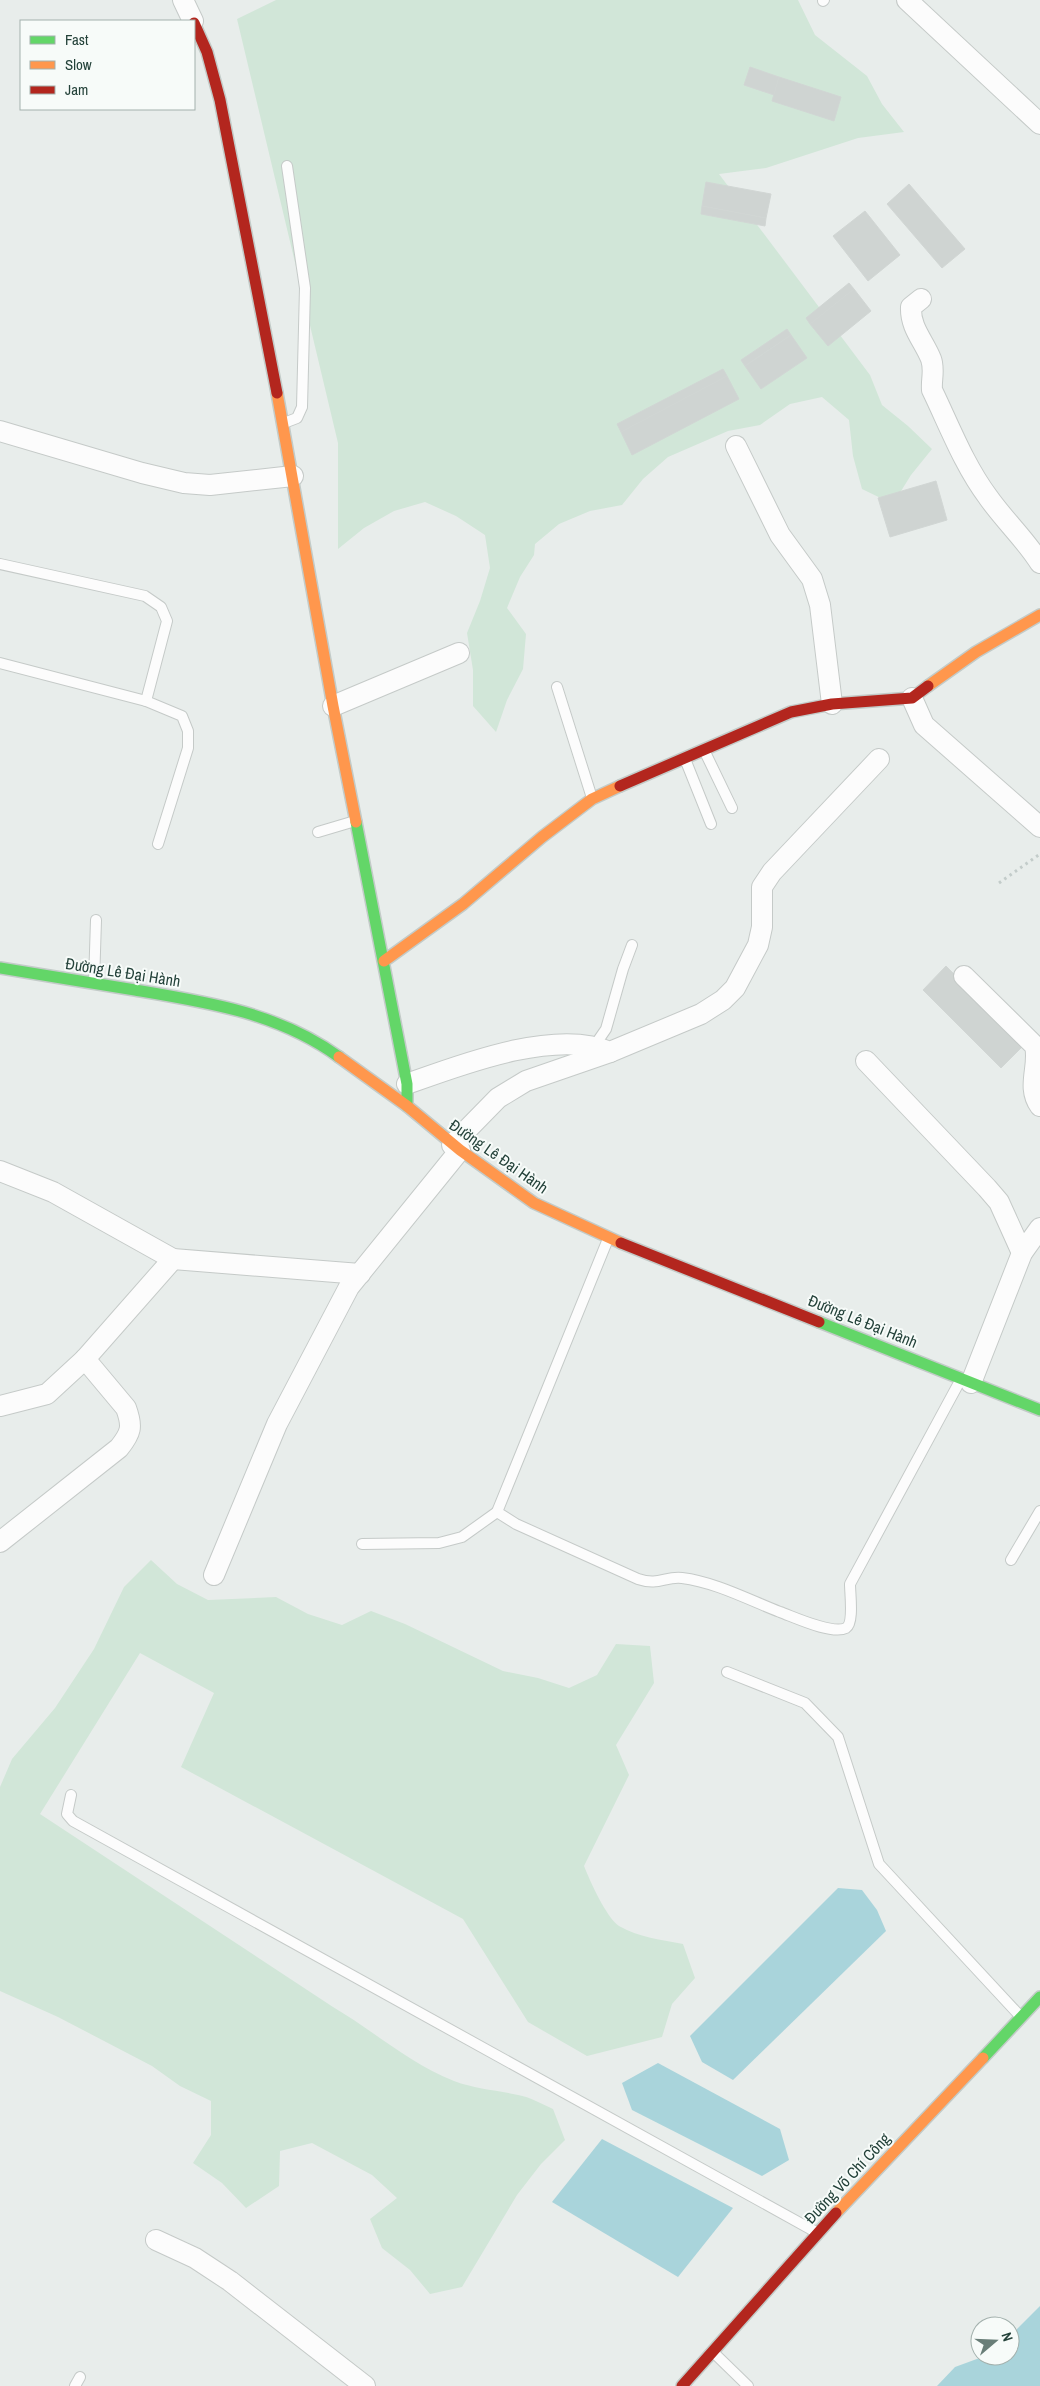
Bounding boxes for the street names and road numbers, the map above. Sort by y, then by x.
street label: Đường Lê Đại Hành [64,952,182,992]
street label: Đường Lê Đại Hành [445,1114,553,1198]
street label: Đường Lê Đại Hành [805,1289,921,1353]
street label: Đường Võ Chí Công [799,2127,895,2228]

